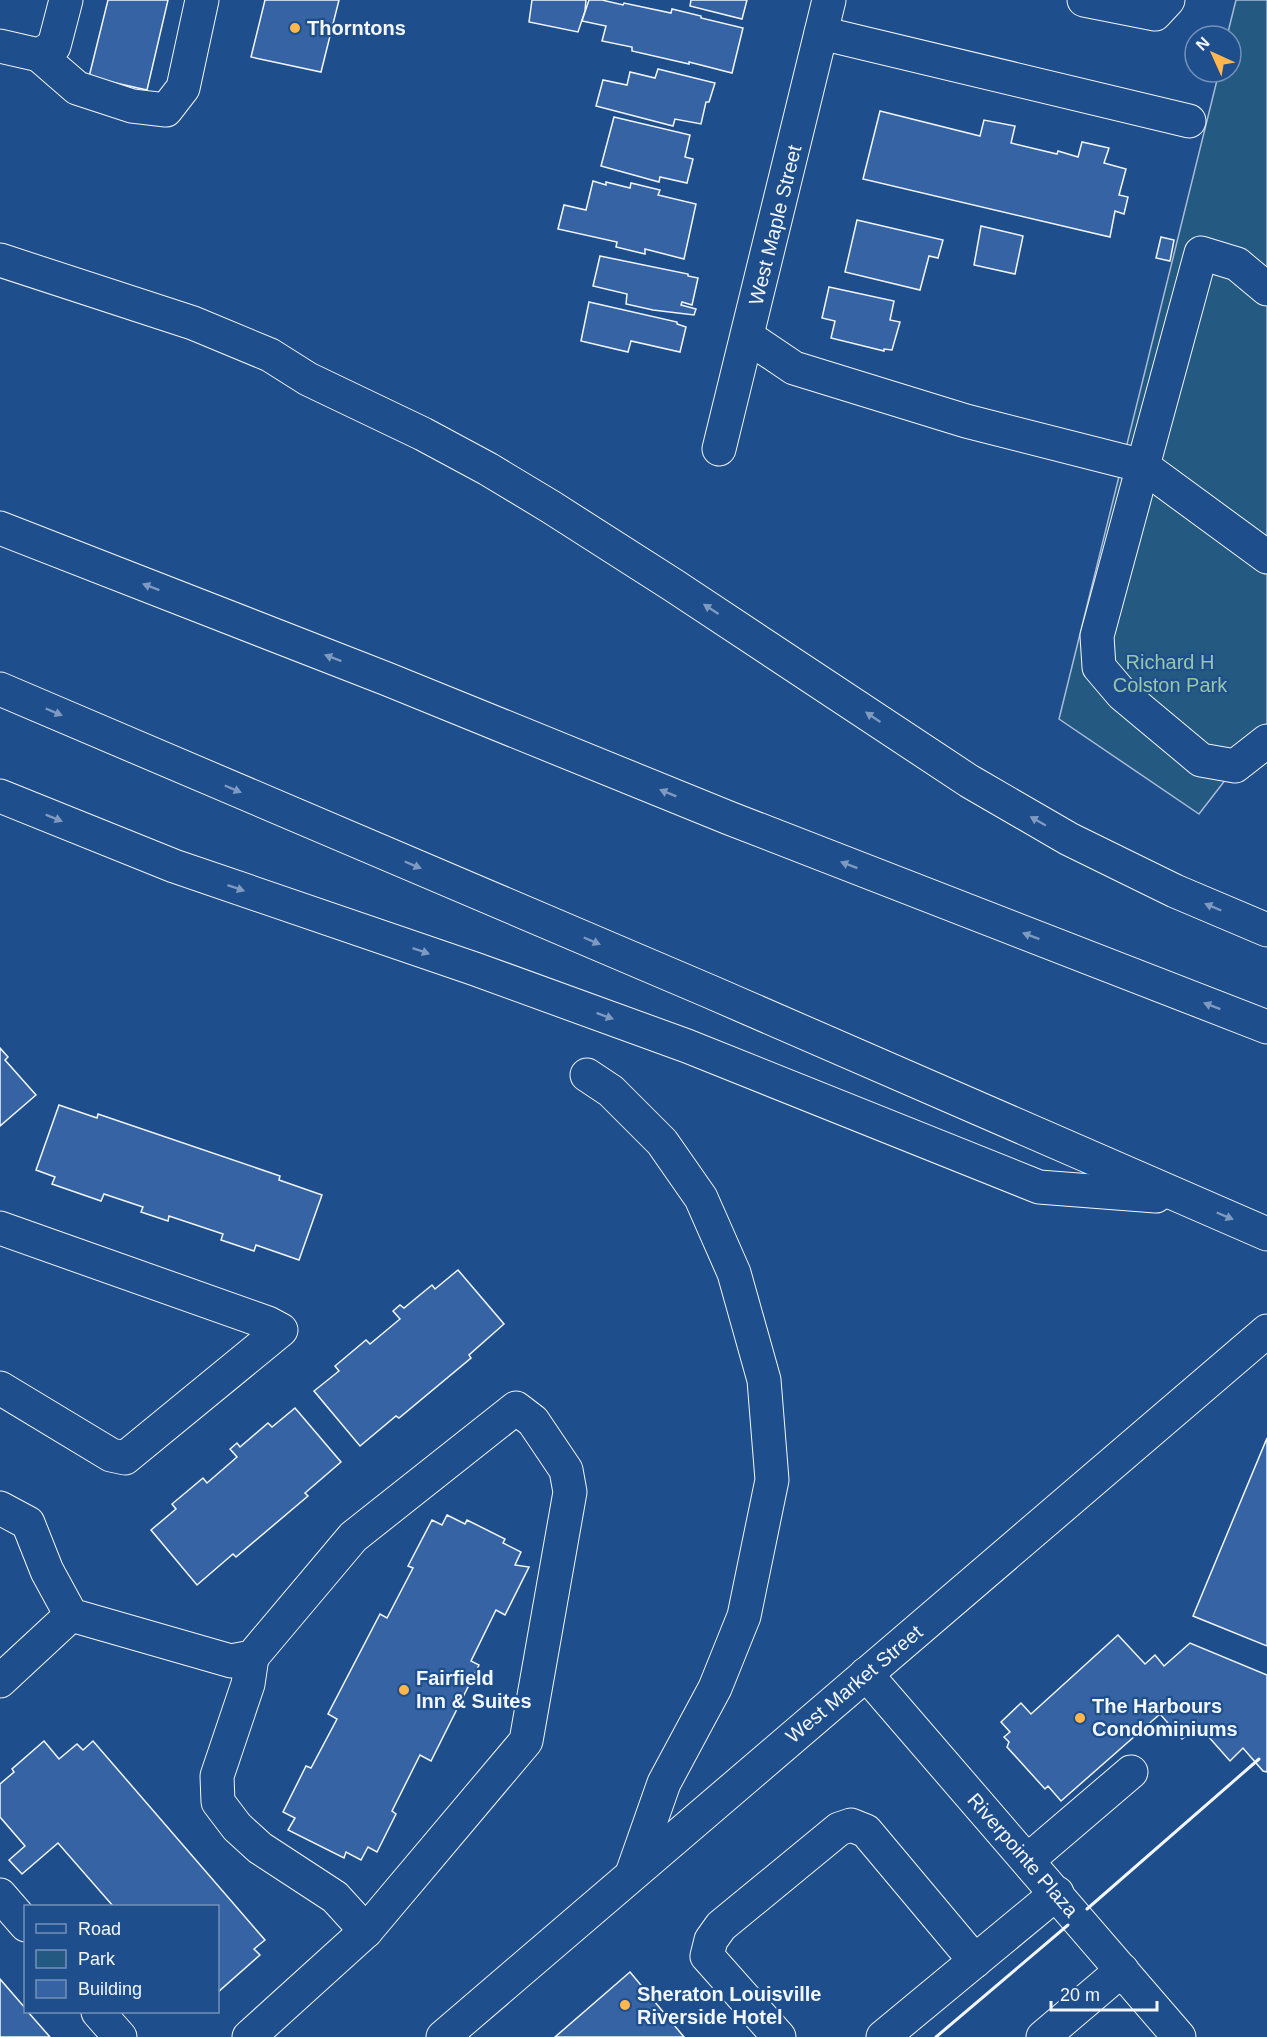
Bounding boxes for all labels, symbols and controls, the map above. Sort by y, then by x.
place label: Thorntons [307,17,406,39]
marker: Thorntons [288,21,302,35]
north arrow [1183,24,1243,84]
text: N [1193,34,1213,54]
street label: West Maple Street [744,142,806,307]
one-way arrow [142,582,160,591]
one-way arrow [703,604,719,615]
park label: Richard H Colston Park [1113,651,1228,696]
one-way arrow [323,652,341,662]
one-way arrow [45,707,63,717]
one-way arrow [866,711,882,723]
one-way arrow [225,784,243,794]
one-way arrow [658,788,676,798]
one-way arrow [46,813,64,823]
one-way arrow [1029,816,1046,826]
one-way arrow [404,860,422,870]
one-way arrow [840,860,858,869]
one-way arrow [228,883,246,893]
one-way arrow [1204,902,1222,912]
one-way arrow [1021,930,1039,940]
one-way arrow [583,937,601,946]
one-way arrow [412,946,430,956]
one-way arrow [1203,1001,1221,1011]
one-way arrow [596,1012,614,1022]
one-way arrow [1216,1211,1234,1221]
street label: West Market Street [782,1620,927,1747]
place label: Fairfield Inn & Suites [416,1667,532,1712]
marker: Fairfield Inn & Suites [397,1683,411,1697]
place label: The Harbours Condominiums [1092,1695,1238,1740]
marker: The Harbours Condominiums [1073,1711,1087,1725]
street label: Riverpointe Plaza [963,1789,1083,1922]
legend [24,1905,219,2013]
text: Road [78,1919,121,1939]
text: Park [78,1949,116,1969]
scale bar [1051,1974,1158,2012]
text: Building [78,1979,142,1999]
place label: Sheraton Louisville Riverside Hotel [637,1983,821,2028]
text: 20 m [1060,1985,1100,2005]
marker: Sheraton Louisville Riverside Hotel [618,1998,632,2012]

